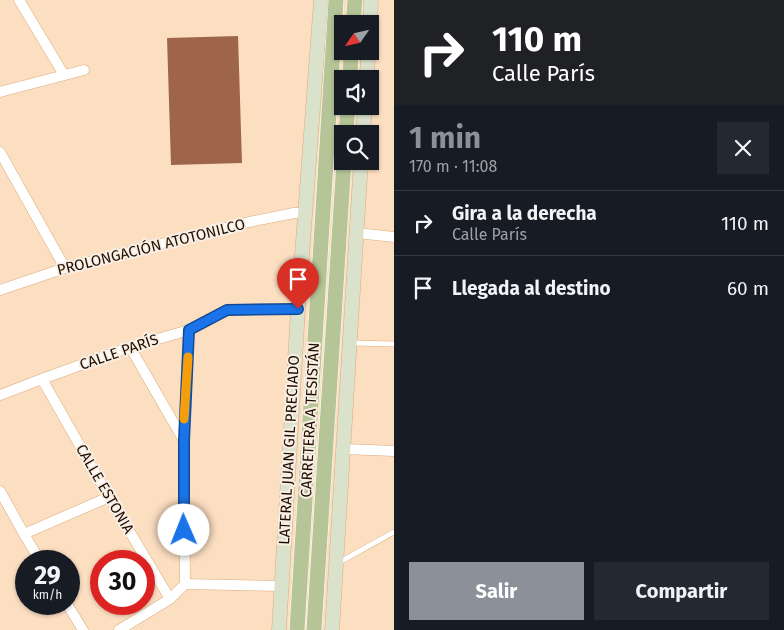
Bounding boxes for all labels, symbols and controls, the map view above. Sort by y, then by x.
north arrow [334,15,379,60]
map controls [334,15,379,170]
text: 110 m [492,18,582,60]
icon: right [409,20,474,85]
text: Calle París [492,60,595,87]
button: sound [334,70,379,115]
text: 1 min [409,120,481,156]
button: close [717,122,769,174]
button: search [334,125,379,170]
text: 170 m · 11:08 [409,157,497,176]
text: Gira a la derecha [452,202,597,225]
icon: right [409,209,437,237]
text: 110 m [721,212,769,235]
street label: PROLONGACIÓN ATOTONILCO [55,215,247,279]
text: Calle París [452,225,527,244]
pin [277,258,319,309]
icon: arrive [284,265,312,293]
icon: arrive [409,274,437,302]
text: Llegada al destino [452,277,611,300]
text: 60 m [727,277,769,300]
street label: CALLE PARÍS [77,330,161,374]
street label: CARRETERA A TESISTÁN [297,342,323,498]
street label: LATERAL JUAN GIL PRECIADO [275,355,303,545]
street label: CALLE ESTONIA [72,441,138,537]
position arrow [157,503,209,555]
speed limit sign: 30 [90,550,155,615]
text: 29 [34,561,61,591]
button: Salir [409,562,584,620]
button: Compartir [594,562,769,620]
text: km/h [33,588,62,602]

